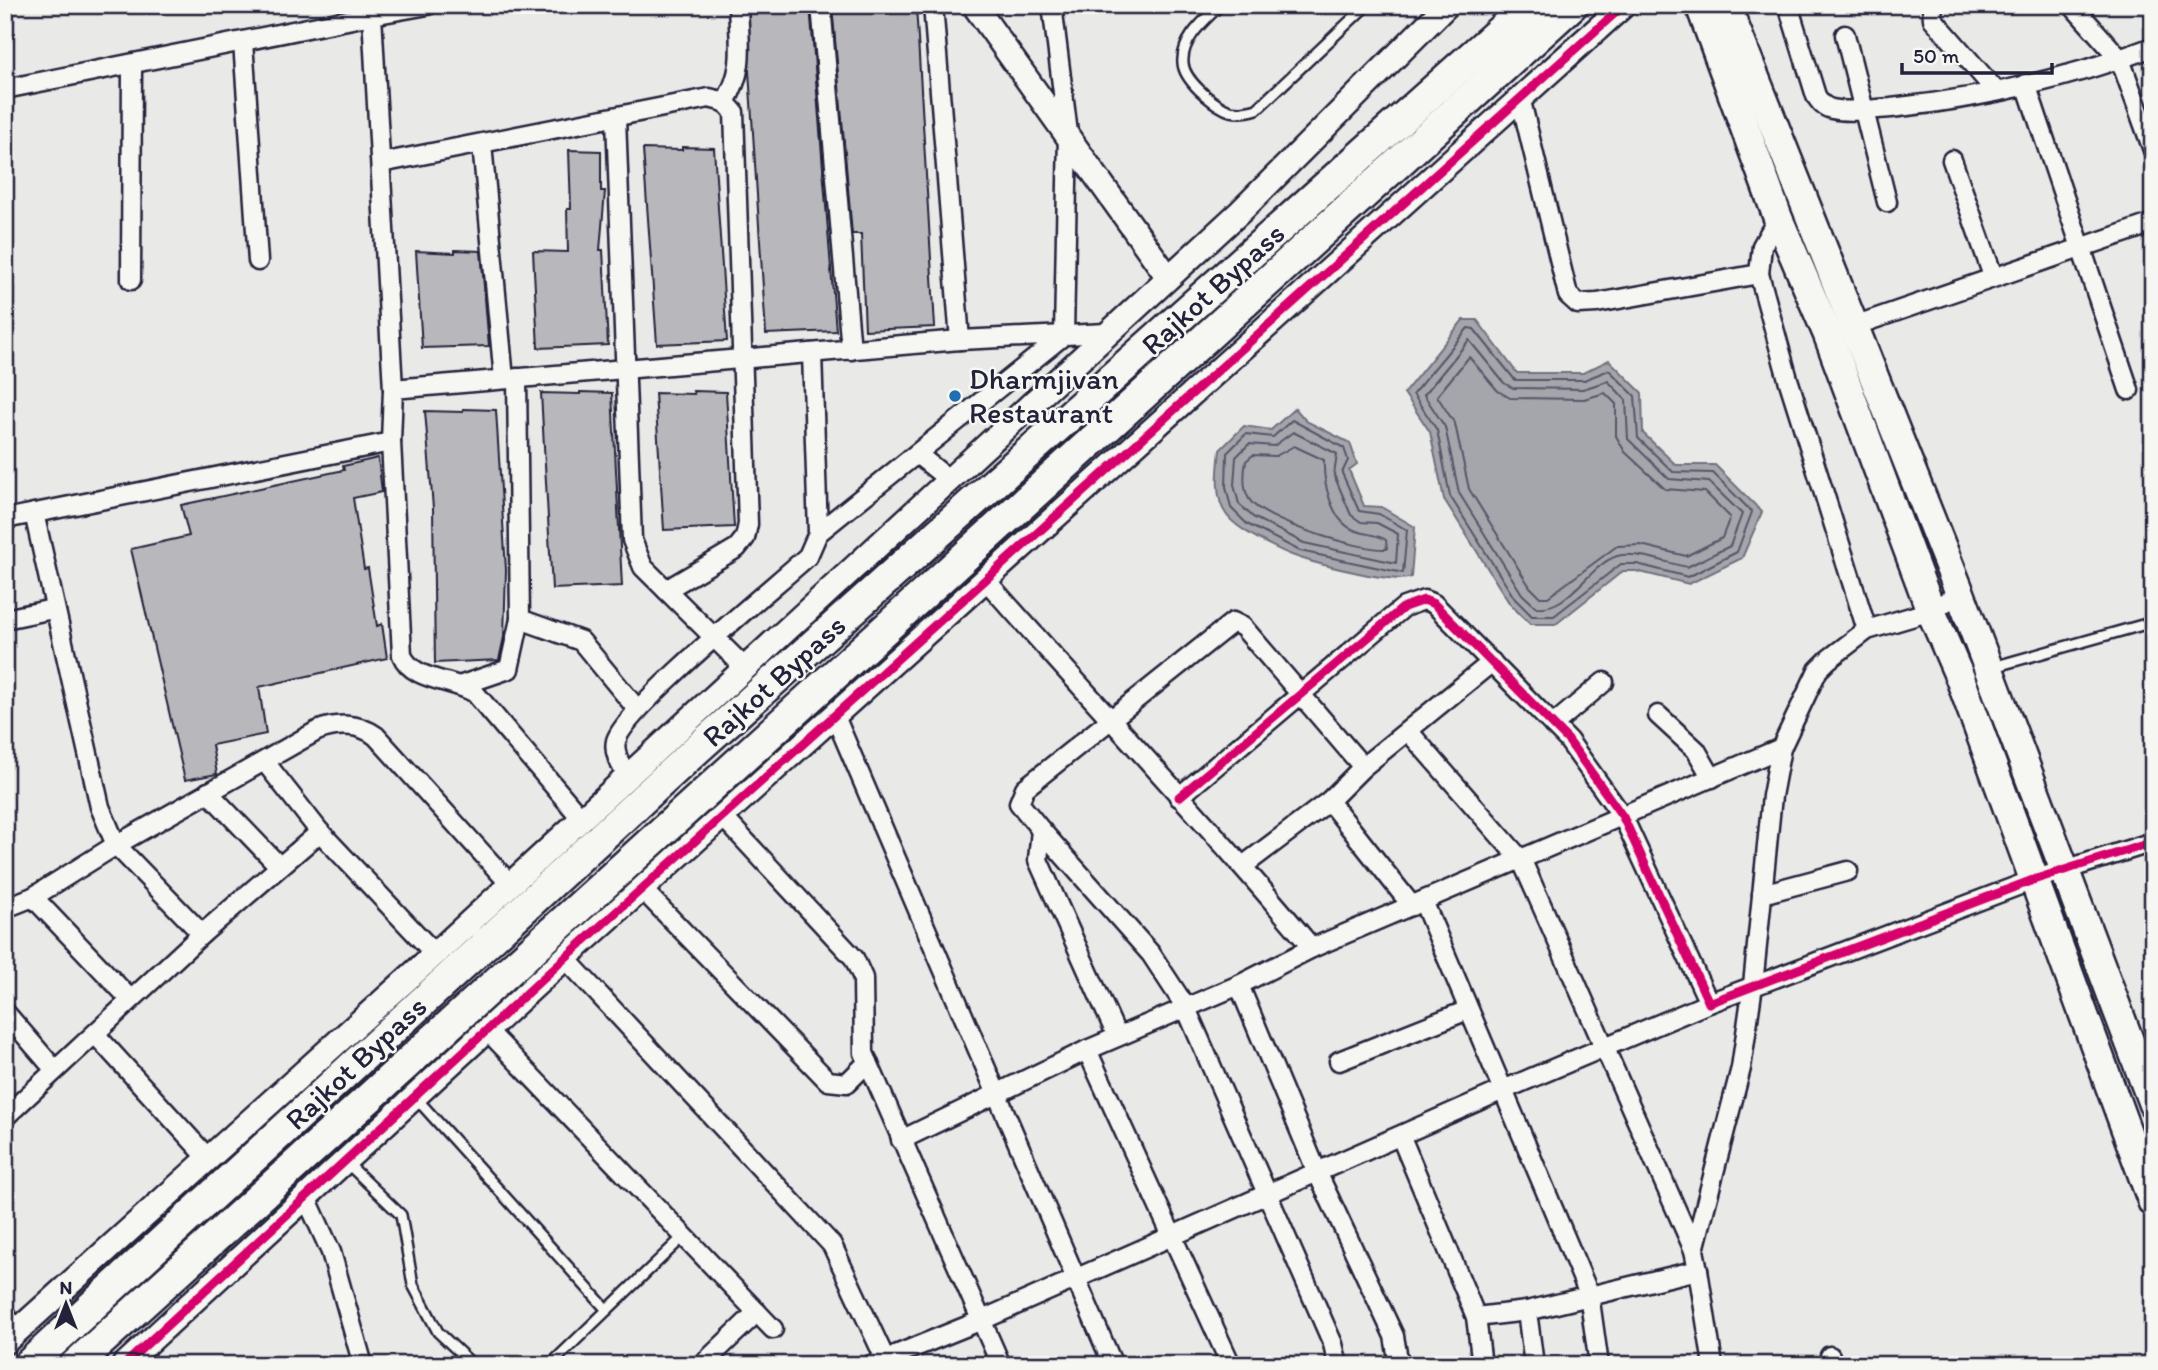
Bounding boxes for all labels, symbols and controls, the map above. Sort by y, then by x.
scale bar [1902,32,2053,76]
text: 50 m [1913,43,1960,68]
street label: Rajkot Bypass [1133,215,1292,363]
place label: Dharmjivan Restaurant [969,360,1119,431]
marker: Dharmjivan Restaurant [947,388,963,404]
street label: Rajkot Bypass [694,607,853,755]
street label: Rajkot Bypass [277,988,434,1138]
north arrow [32,1268,102,1338]
text: N [60,1276,72,1299]

